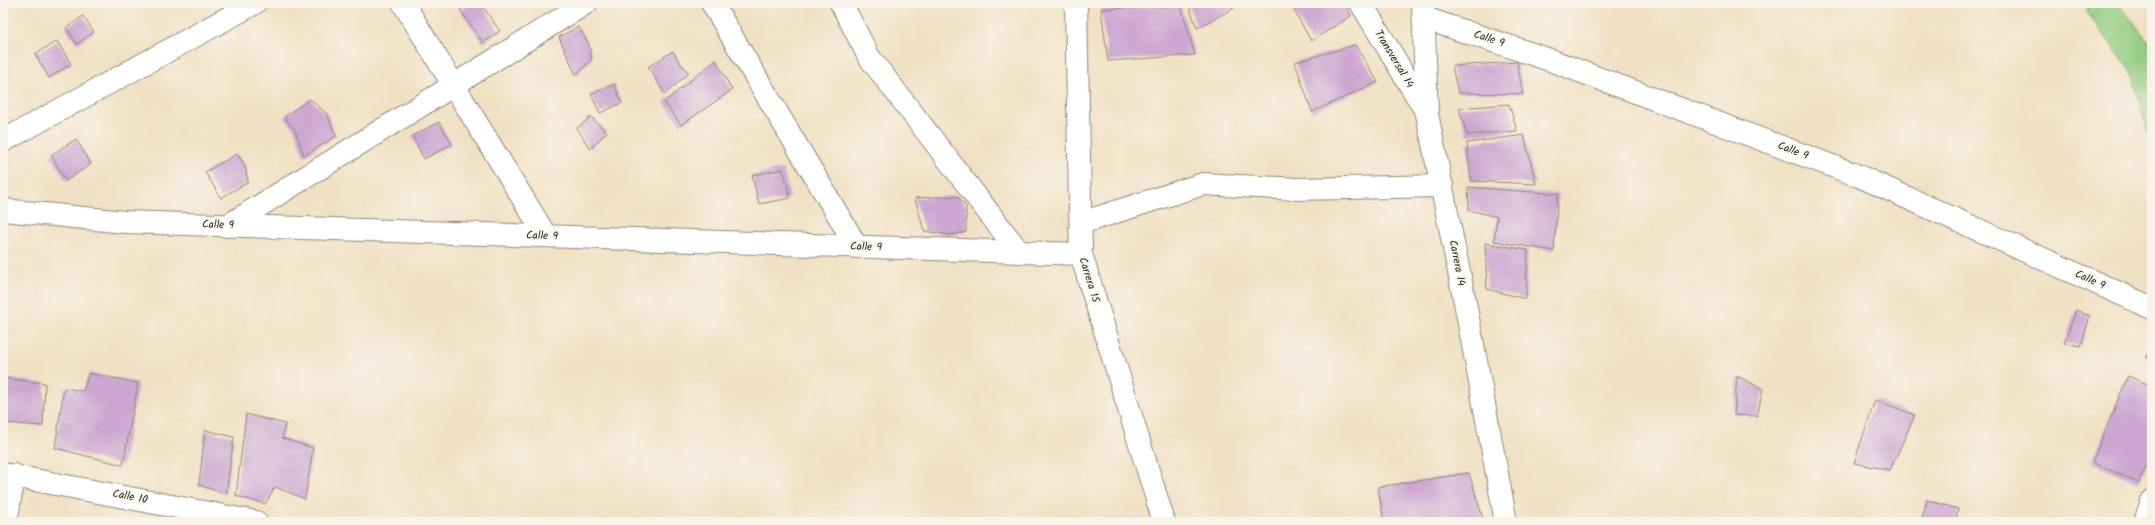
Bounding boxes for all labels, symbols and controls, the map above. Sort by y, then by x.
street label: Calle 9 [1471,26,1508,53]
street label: Transversal 14 [1370,27,1418,91]
street label: Calle 9 [1775,137,1812,165]
street label: Calle 9 [202,215,235,235]
street label: Calle 9 [526,226,559,246]
street label: Calle 9 [850,237,883,257]
street label: Carrera 14 [1444,238,1470,288]
street label: Carrera 15 [1074,255,1105,306]
street label: Calle 9 [2072,265,2109,295]
street label: Calle 10 [111,485,150,509]

